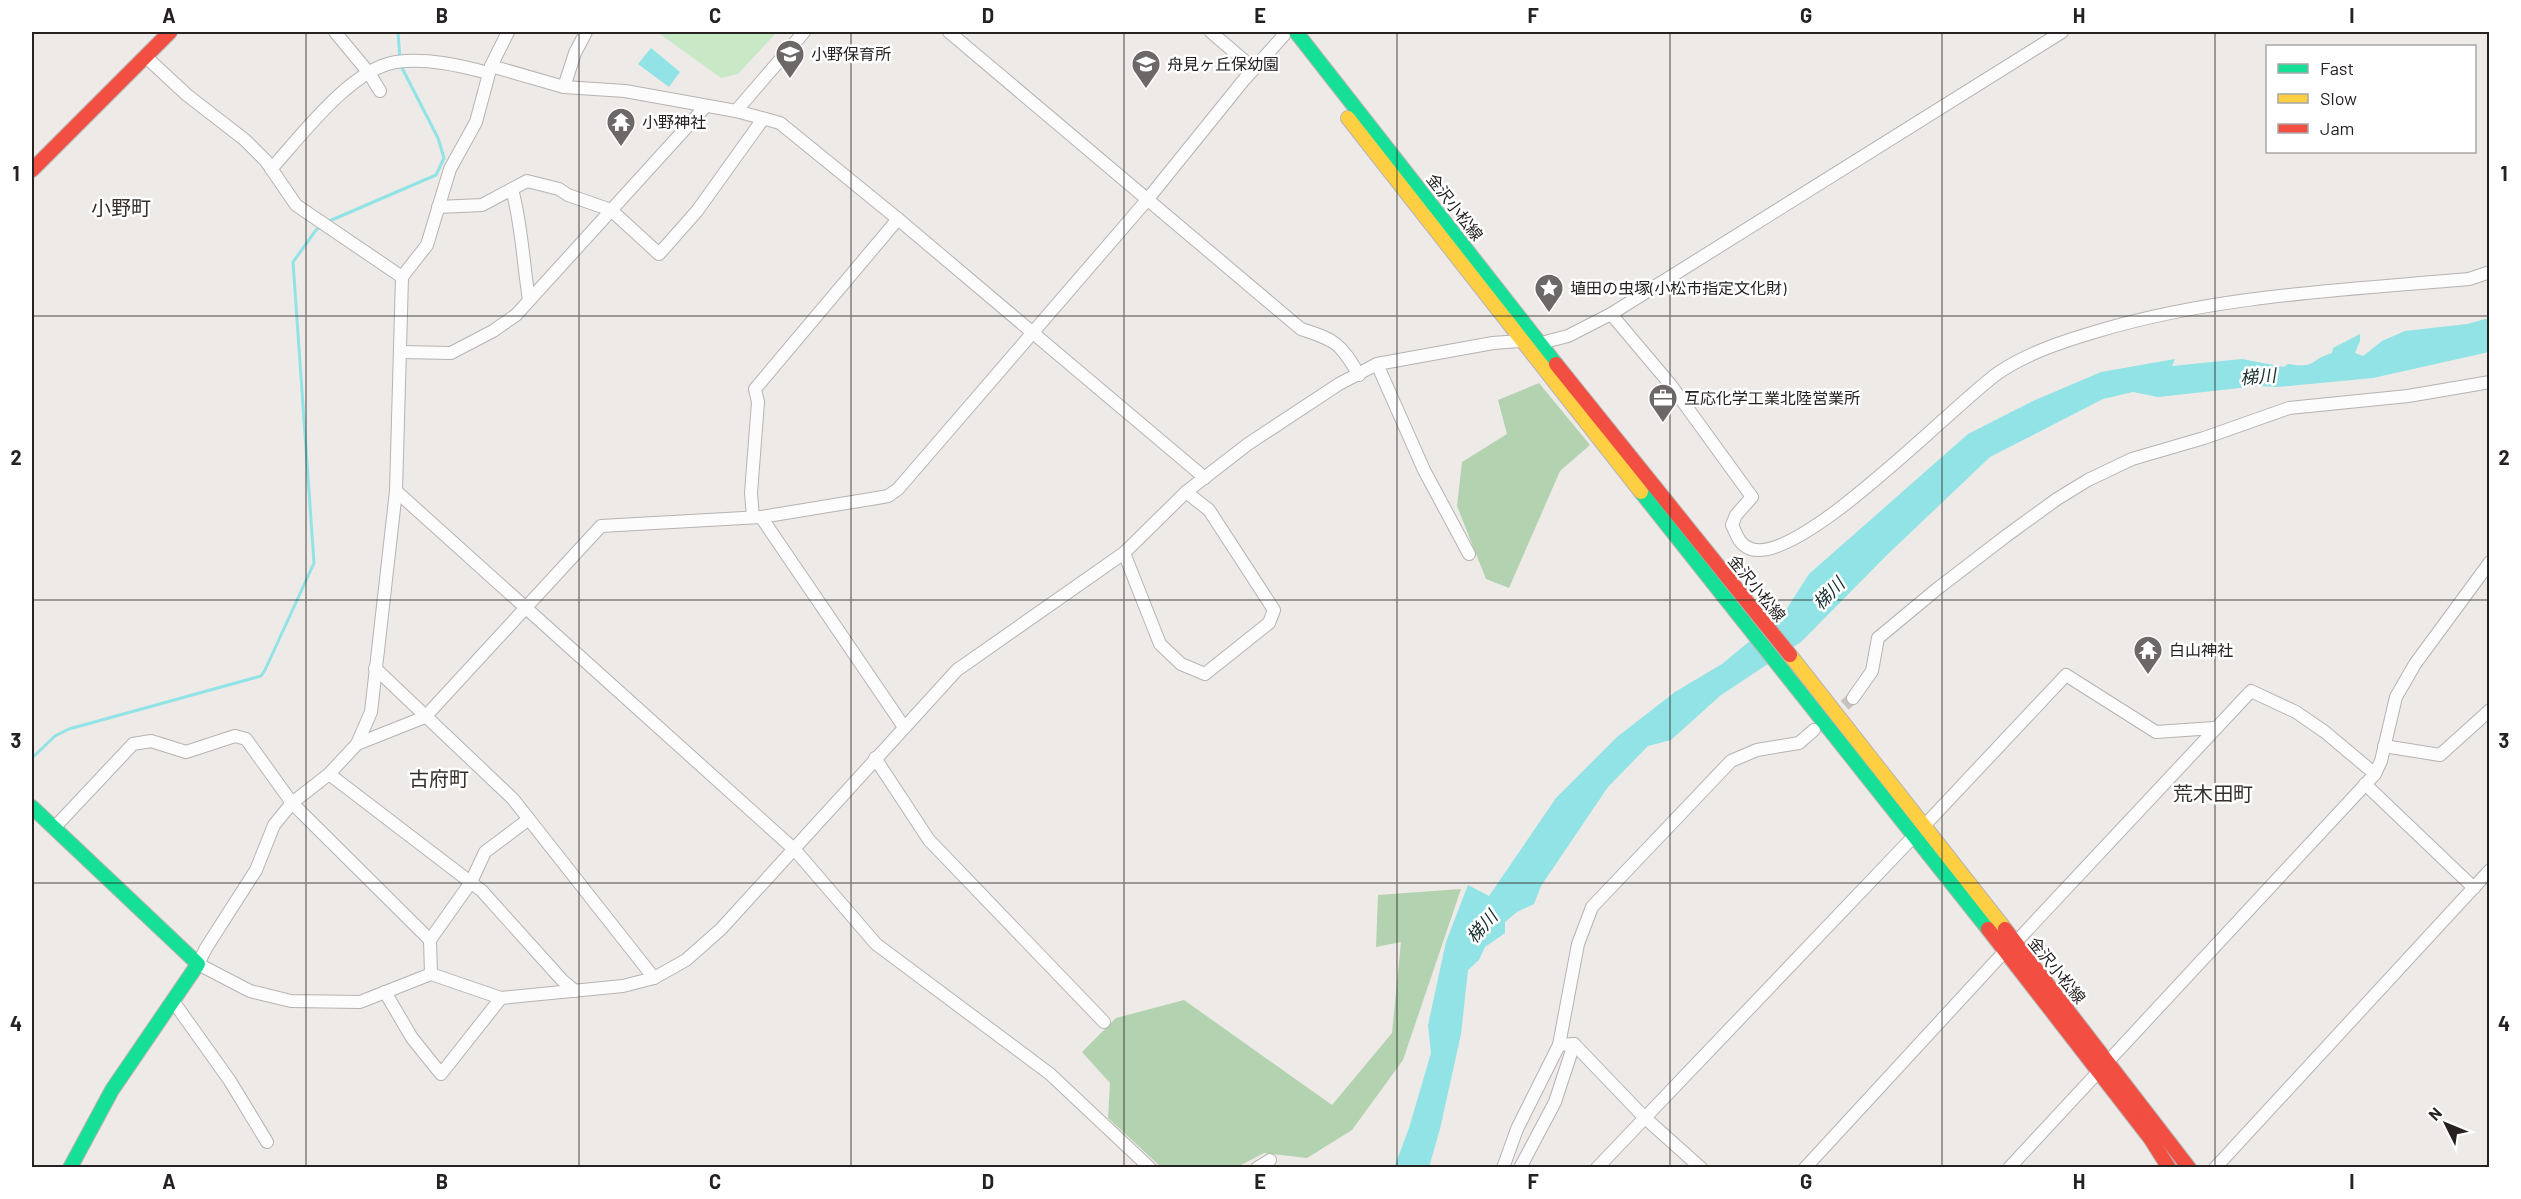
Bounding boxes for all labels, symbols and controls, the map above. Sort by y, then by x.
text: A [162,3,176,27]
text: B [436,3,448,27]
text: C [709,3,721,27]
text: D [982,3,994,27]
text: E [1254,3,1266,27]
text: F [1527,3,1539,27]
text: G [1800,3,1812,27]
text: H [2073,3,2085,27]
text: I [2349,3,2355,27]
school or university icon: 小野保育所 [774,38,806,80]
place label: 小野保育所 [811,44,891,63]
legend [2266,45,2476,153]
school or university icon: 舟見ヶ丘保幼園 [1130,48,1162,90]
place label: 舟見ヶ丘保幼園 [1167,54,1279,73]
text: Fast [2320,57,2354,79]
text: Slow [2320,87,2357,109]
temple icon: 小野神社 [605,106,637,148]
place label: 小野神社 [642,112,706,131]
text: Jam [2320,117,2354,139]
text: 1 [12,161,20,185]
text: 1 [2500,161,2508,185]
street label: 金沢小松線 [1423,169,1488,244]
district label: 小野町 [91,195,151,219]
place icon: 埴田の虫塚(小松市指定文化財) [1533,272,1565,314]
place label: 埴田の虫塚(小松市指定文化財) [1570,278,1787,297]
water label: 梯川 [2239,363,2279,389]
office icon: 互応化学工業北陸営業所 [1647,382,1679,424]
place label: 互応化学工業北陸営業所 [1684,388,1860,407]
text: 2 [10,445,22,469]
text: 2 [2498,445,2510,469]
street label: 金沢小松線 [1725,551,1790,625]
water label: 梯川 [1808,571,1850,614]
temple icon: 白山神社 [2132,634,2164,676]
place label: 白山神社 [2169,640,2233,659]
text: 3 [11,728,21,752]
text: 3 [2499,728,2509,752]
district label: 古府町 [409,766,469,790]
district label: 荒木田町 [2173,781,2253,805]
water label: 梯川 [1461,904,1503,947]
street label: 金沢小松線 [2025,933,2090,1007]
text: 4 [10,1011,22,1035]
text: 4 [2498,1011,2510,1035]
north arrow [2416,1094,2476,1154]
text: N [2424,1103,2445,1124]
text: A [162,1169,176,1193]
text: B [436,1169,448,1193]
text: C [709,1169,721,1193]
text: D [982,1169,994,1193]
text: E [1254,1169,1266,1193]
text: F [1527,1169,1539,1193]
text: G [1800,1169,1812,1193]
text: H [2073,1169,2085,1193]
text: I [2349,1169,2355,1193]

